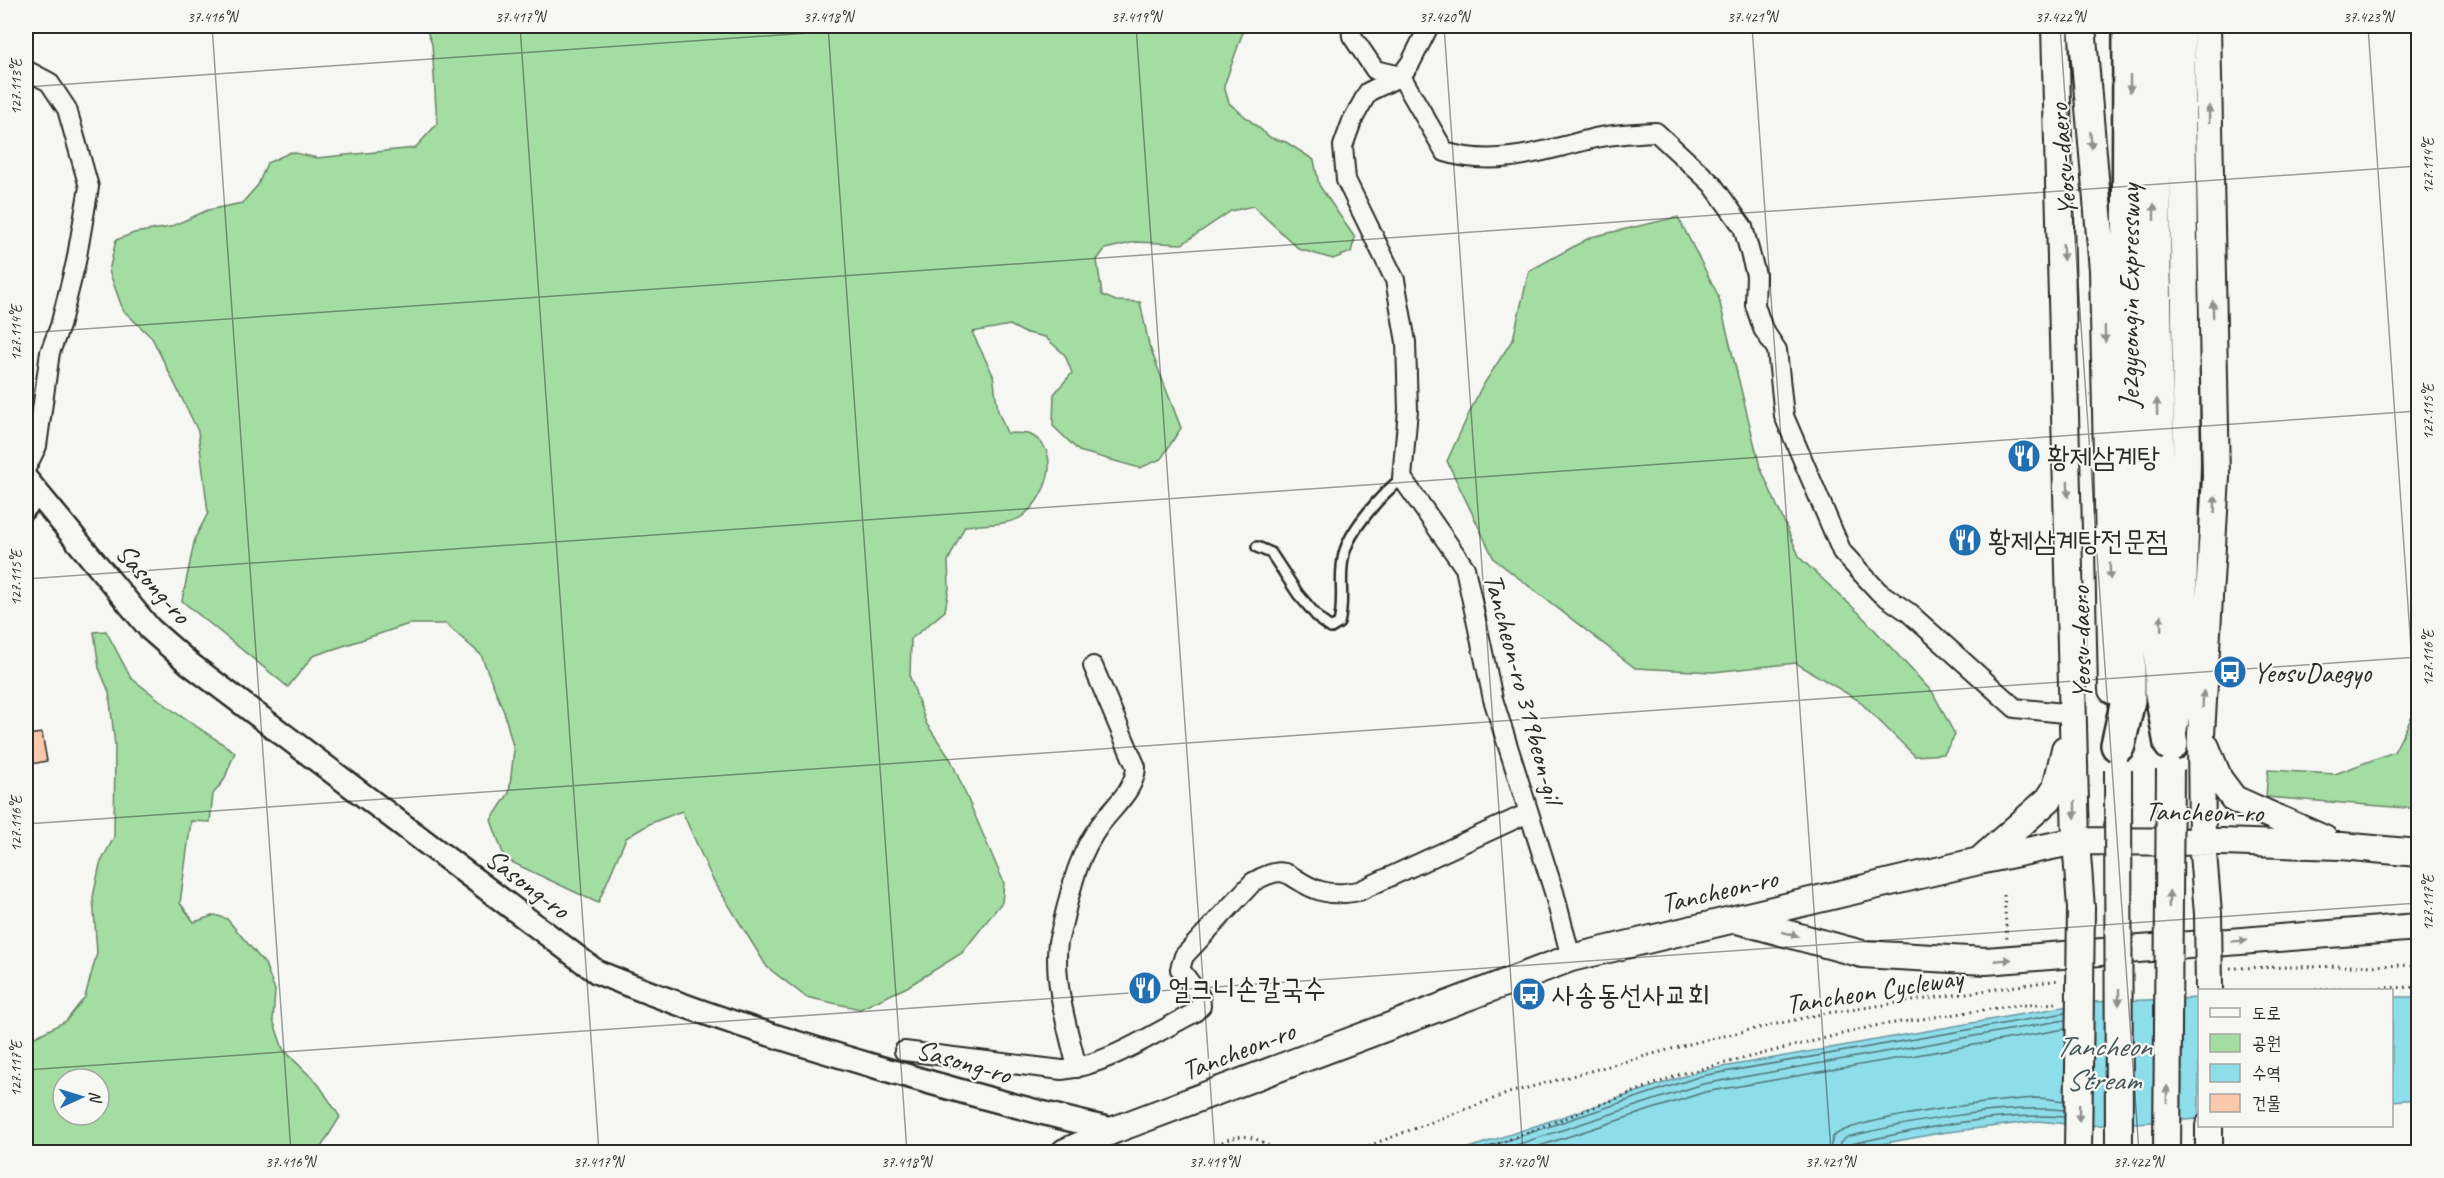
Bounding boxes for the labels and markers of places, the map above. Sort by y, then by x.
restaurant icon: 황제삼계탕 [2006,438,2042,474]
place label: 황제삼계탕 [2047,439,2160,474]
restaurant icon: 황제삼계탕전문점 [1947,522,1983,558]
place label: 황제삼계탕전문점 [1988,523,2168,558]
bus stop icon: YeosuDaegyo [2212,654,2248,690]
place label: YeosuDaegyo [2253,655,2373,690]
restaurant icon: 얼크니손칼국수 [1127,970,1163,1006]
place label: 얼크니손칼국수 [1168,971,1326,1006]
bus stop icon: 사송동선사교회 [1511,976,1547,1012]
place label: 사송동선사교회 [1552,977,1710,1012]

